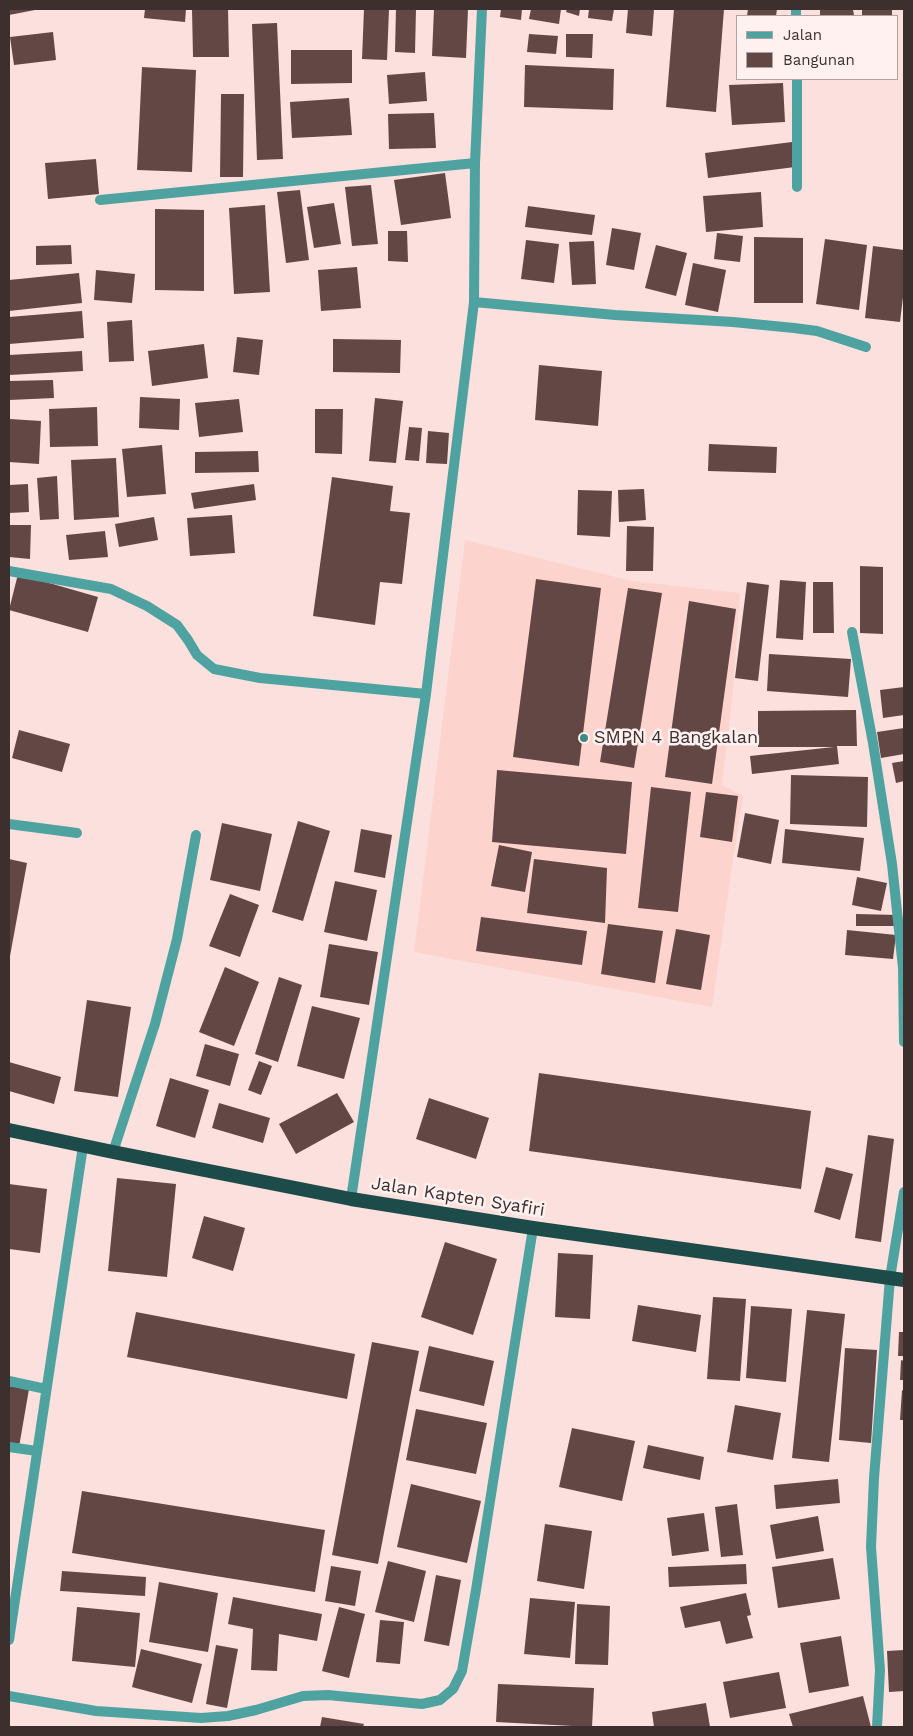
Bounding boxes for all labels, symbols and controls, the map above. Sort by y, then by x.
legend [736,15,898,80]
text: Jalan [783,26,822,44]
text: Bangunan [783,51,855,69]
place label: SMPN 4 Bangkalan [594,727,758,749]
marker: SMPN 4 Bangkalan [578,732,590,744]
street label: Jalan Kapten Syafiri [370,1173,546,1221]

